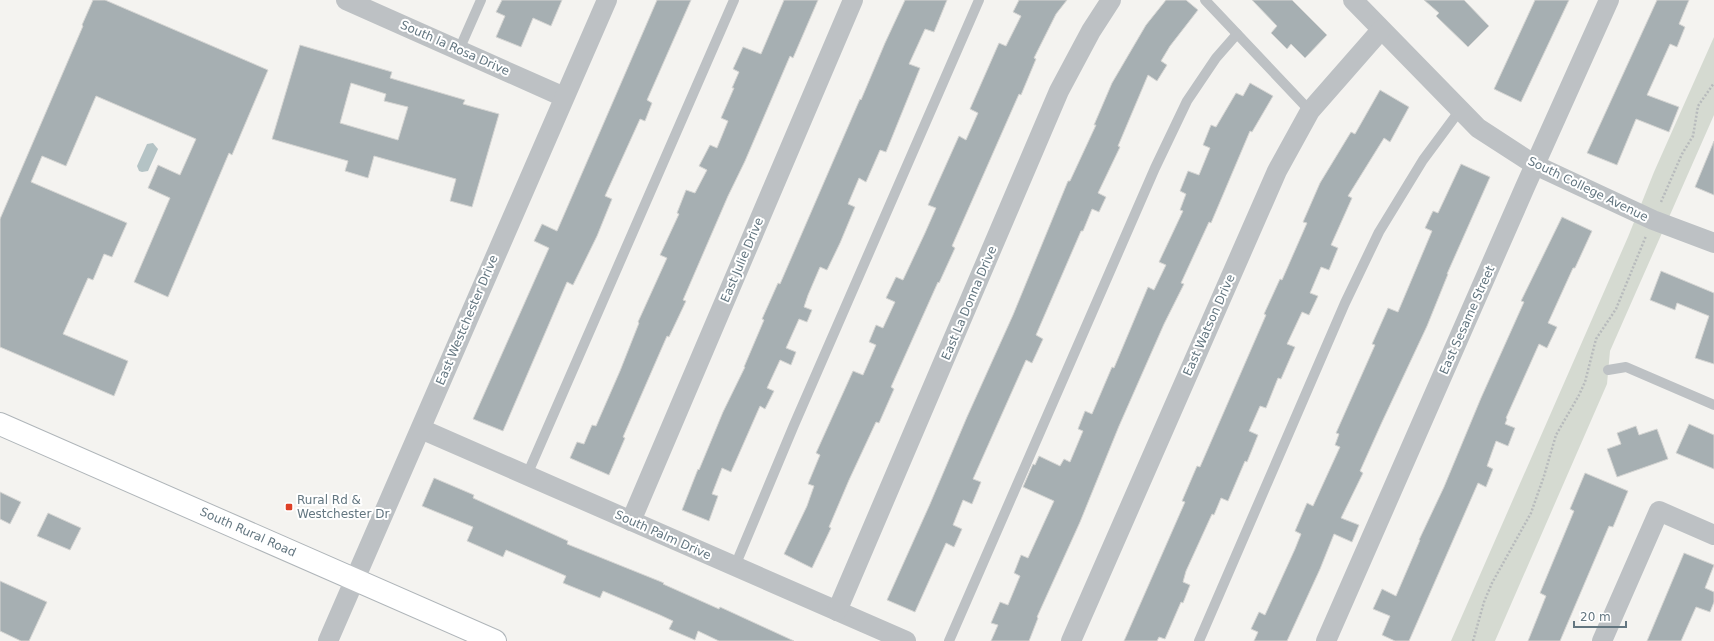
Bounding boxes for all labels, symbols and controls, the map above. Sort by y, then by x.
street label: South la Rosa Drive [398,18,512,78]
street label: South College Avenue [1526,154,1650,224]
street label: East Julie Drive [718,216,766,304]
street label: East La Donna Drive [939,244,999,362]
street label: East Westchester Drive [433,253,501,387]
street label: East Sesame Street [1437,263,1497,377]
street label: East Watson Drive [1180,272,1238,378]
place label: Rural Rd & Westchester Dr [297,493,389,521]
marker: Rural Rd & Westchester Dr [284,502,294,512]
street label: South Rural Road [198,505,298,559]
street label: South Palm Drive [613,508,713,562]
scale bar [1574,603,1626,629]
text: 20 m [1580,610,1611,624]

